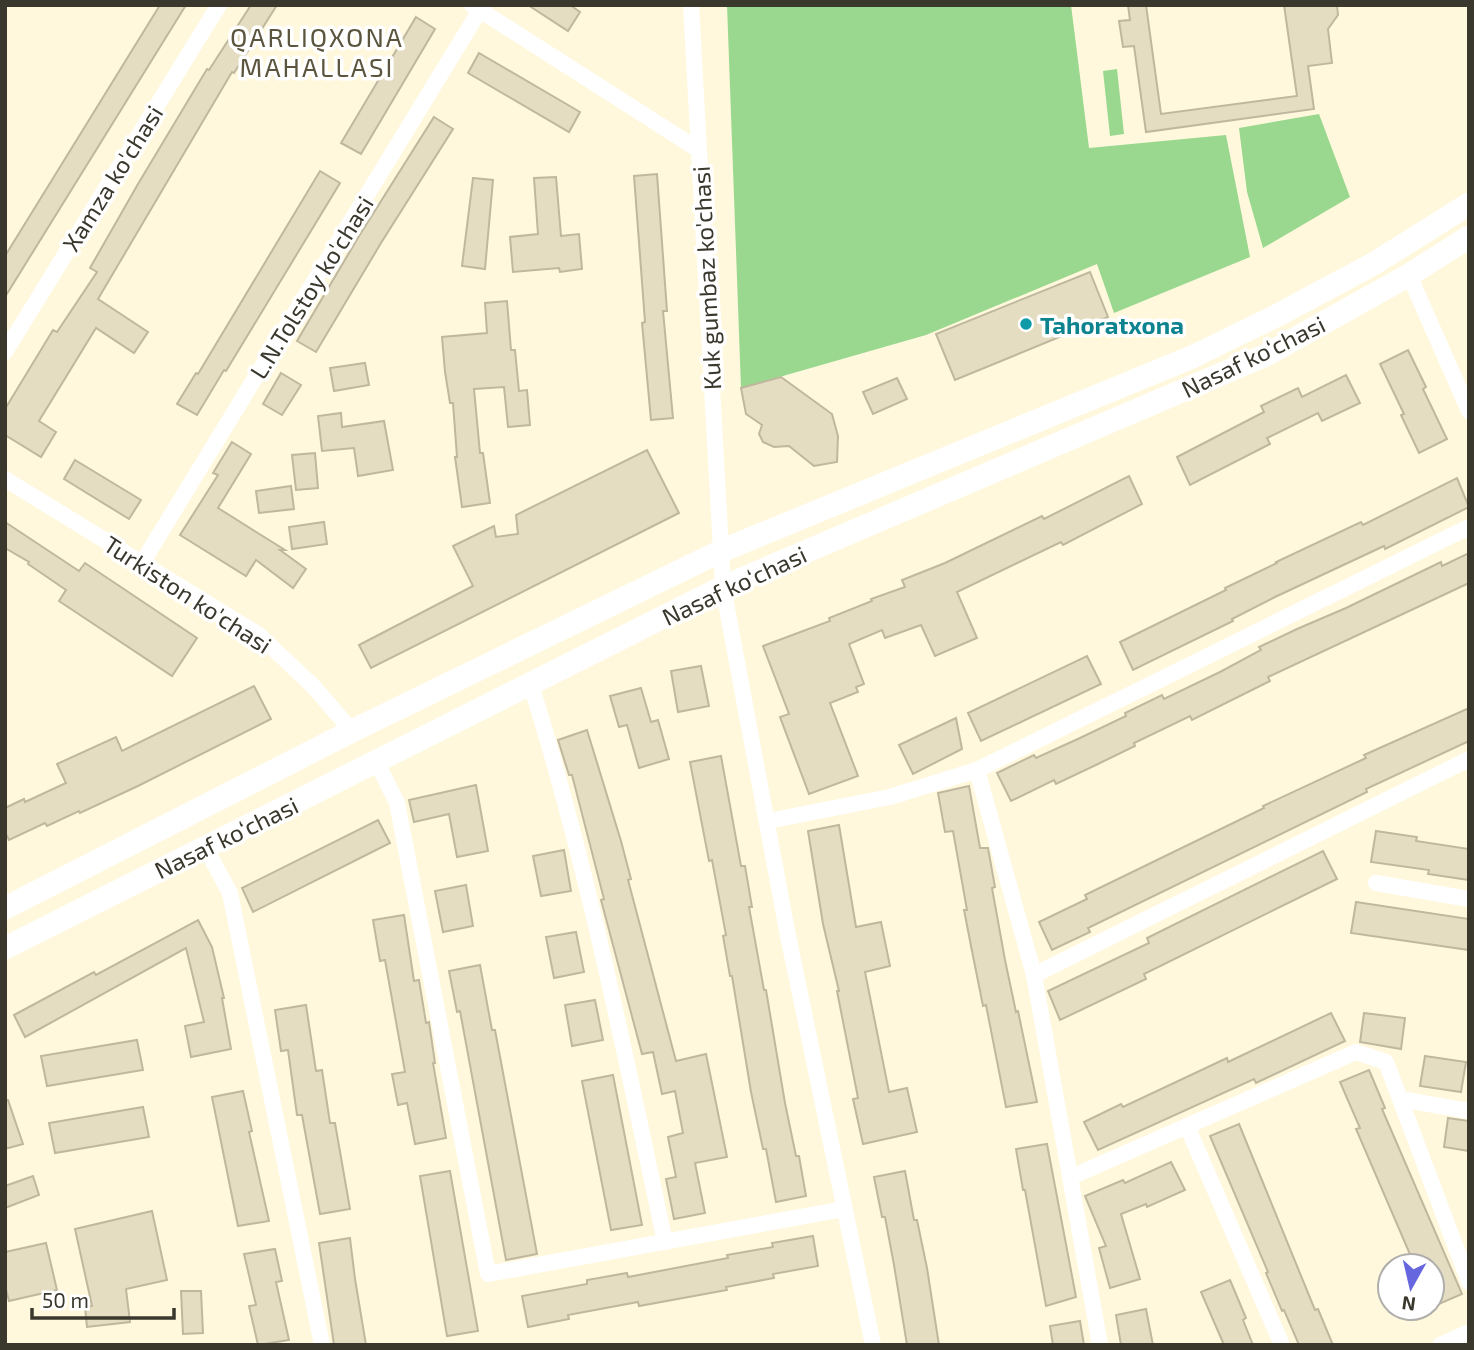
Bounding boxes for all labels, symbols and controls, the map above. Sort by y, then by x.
district label: QARLIQXONA MAHALLASI [230,21,404,82]
street label: Xamza ko'chasi [56,100,168,256]
street label: Kuk gumbaz ko'chasi [686,165,726,391]
street label: L.N.Tolstoy ko'chasi [243,190,379,384]
street label: Nasaf ko‘chasi [1177,309,1329,403]
place label: Tahoratxona [1040,310,1184,339]
marker: Tahoratxona [1018,316,1034,332]
street label: Turkiston ko'chasi [99,529,277,659]
street label: Nasaf ko‘chasi [657,539,811,631]
street label: Nasaf ko‘chasi [150,790,302,884]
north arrow [1376,1252,1446,1322]
scale bar [32,1276,173,1320]
text: 50 m [42,1287,89,1312]
text: N [1400,1292,1417,1317]

